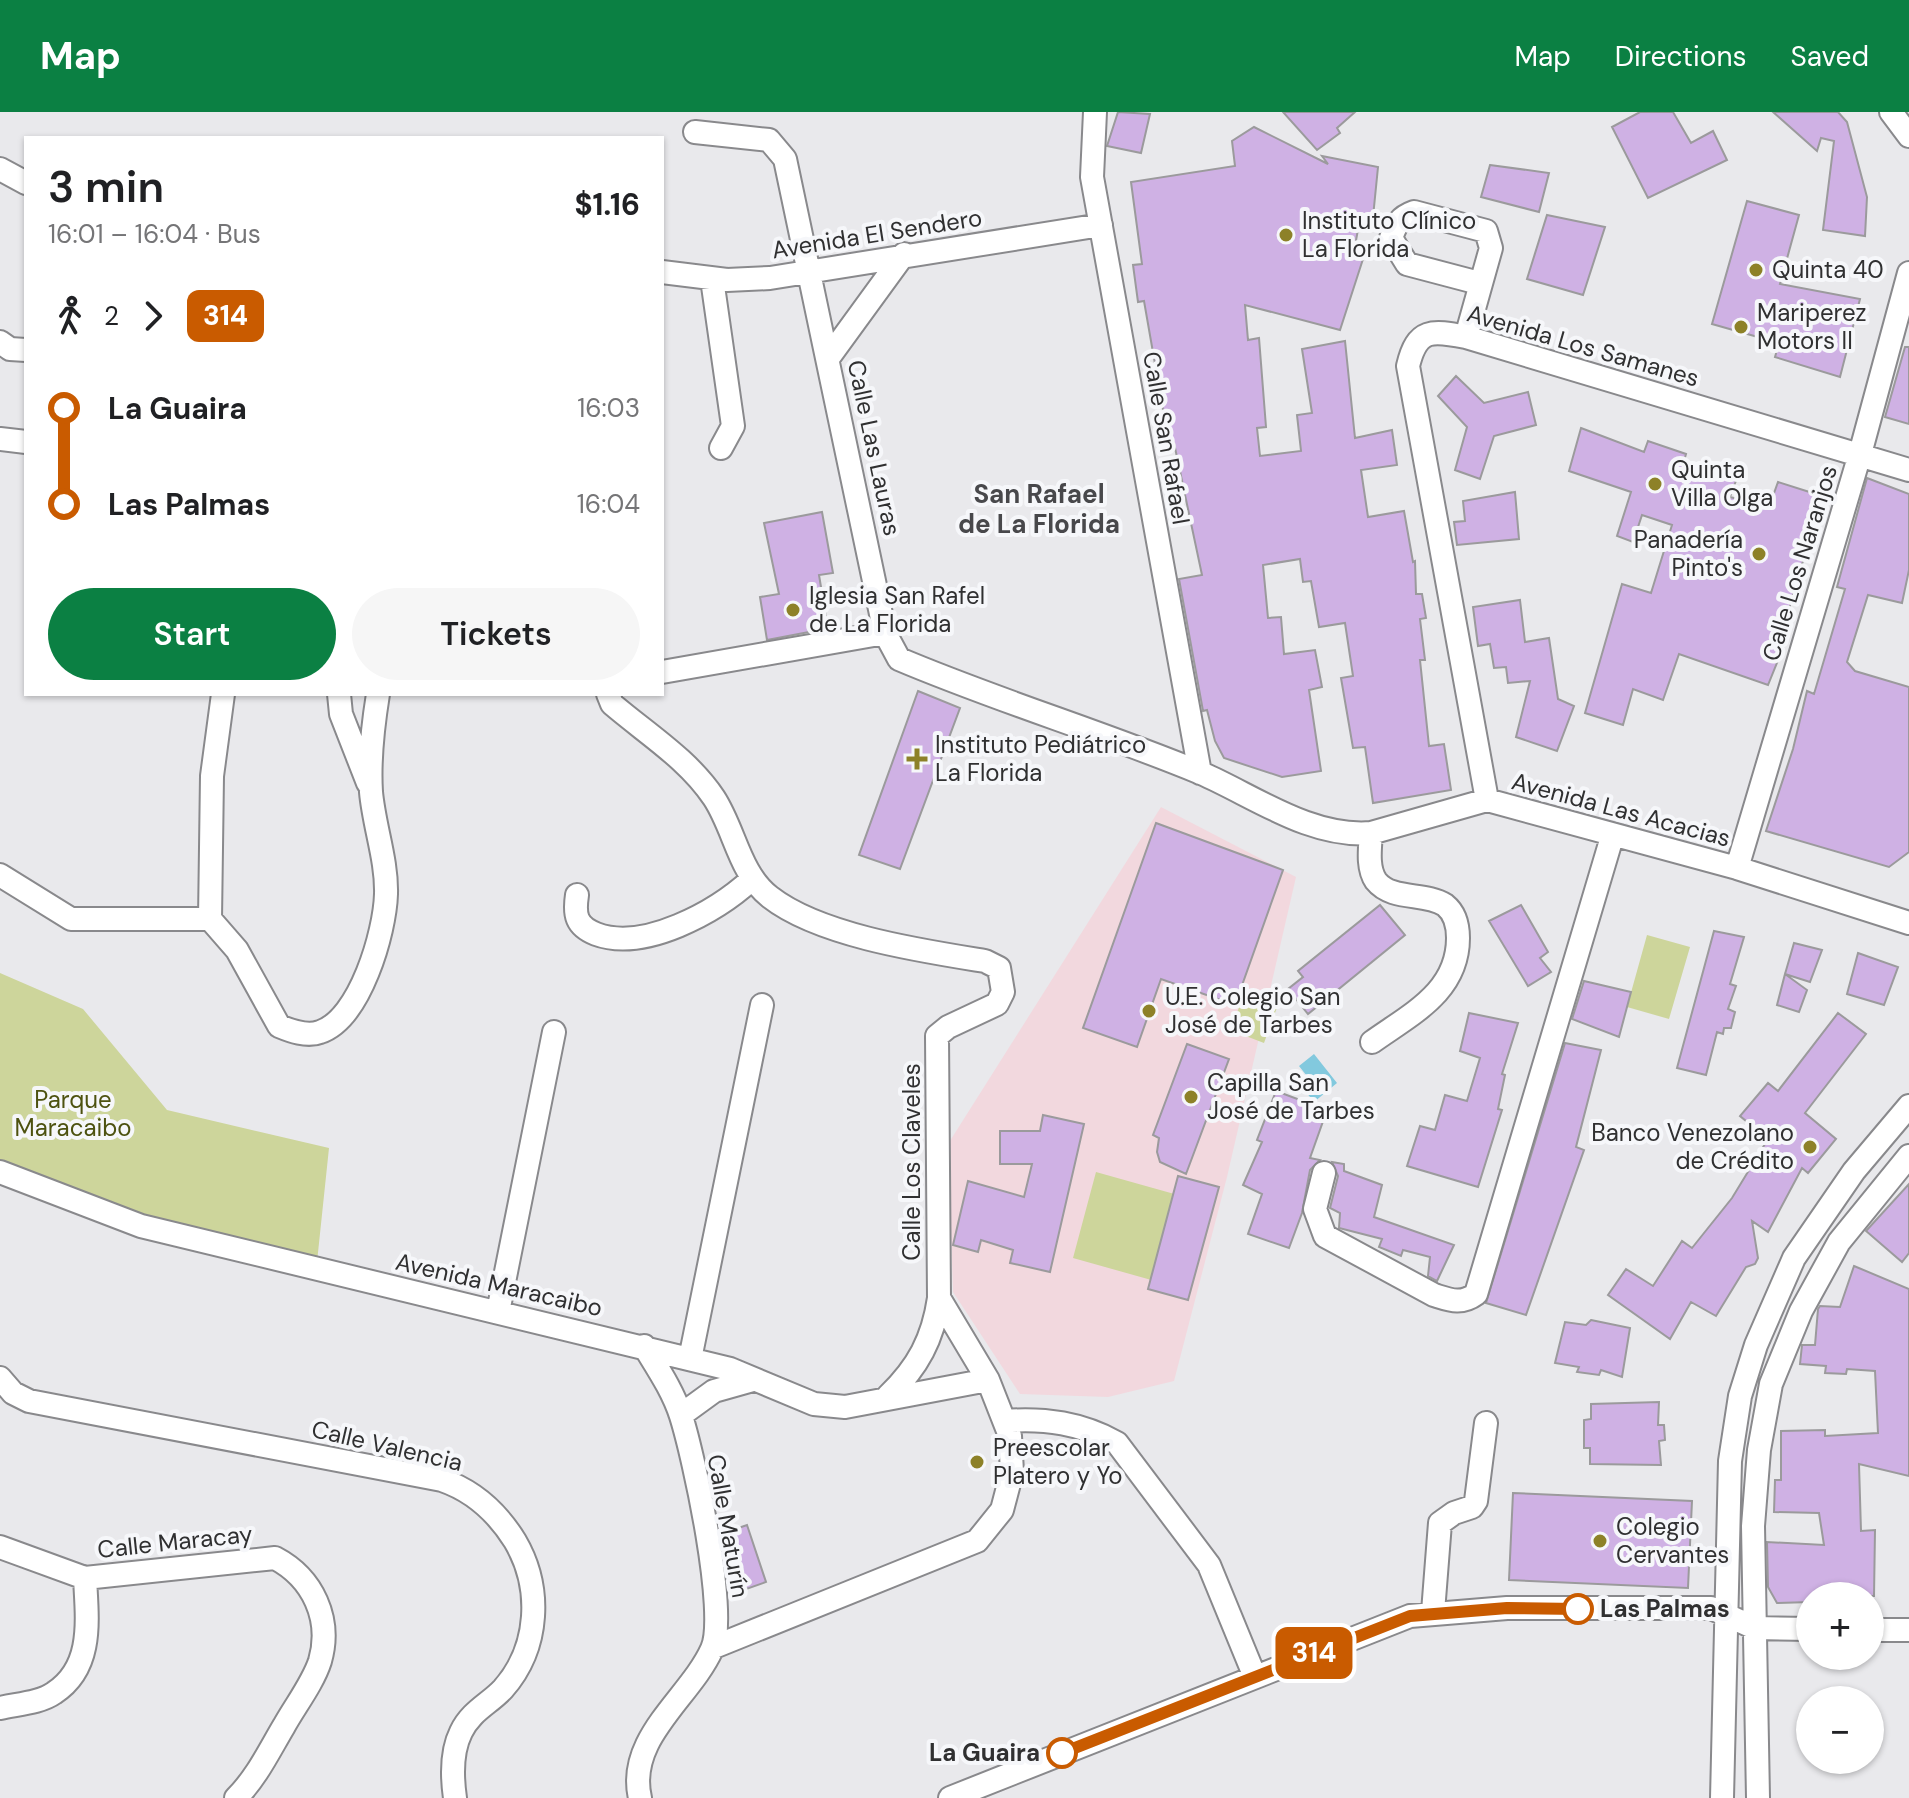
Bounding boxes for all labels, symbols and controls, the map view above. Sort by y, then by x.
text: Map [40,31,121,81]
text: Map [1514,38,1571,75]
text: Directions [1615,38,1747,75]
text: Saved [1791,38,1869,75]
text: 3 min [48,158,164,216]
text: $1.16 [574,185,640,224]
street label: Avenida El Sendero [770,202,984,265]
place label: Instituto Clínico La Florida [1302,205,1476,264]
text: 16:01 – 16:04 · Bus [48,217,261,251]
marker: Instituto Clínico La Florida [1277,226,1295,244]
place label: Quinta 40 [1772,254,1884,285]
marker: Quinta 40 [1747,261,1765,279]
icon: walk [48,294,92,338]
icon: forward [131,294,175,338]
text: 314 [203,297,248,334]
place label: Mariperez Motors II [1757,297,1867,356]
street label: Avenida Los Samanes [1463,298,1703,394]
text: 2 [104,299,119,333]
marker: Mariperez Motors II [1732,318,1750,336]
street label: Calle San Rafael [1136,349,1197,527]
street label: Calle Las Lauras [841,357,908,538]
text: La Guaira [108,389,247,428]
text: 16:03 [577,391,640,425]
place label: Quinta Villa Olga [1671,454,1773,513]
street label: Calle Los Naranjos [1755,461,1844,665]
marker: Quinta Villa Olga [1646,475,1664,493]
district label: San Rafael de La Florida [958,477,1120,541]
text: Las Palmas [108,485,270,524]
text: 16:04 [577,487,640,521]
place label: Panadería Pinto's [1634,524,1743,583]
marker: Panadería Pinto's [1750,545,1768,563]
place label: Iglesia San Rafel de La Florida [809,580,985,639]
button: Start [48,588,336,680]
button: Tickets [352,588,640,680]
marker: Iglesia San Rafel de La Florida [784,601,802,619]
place label: Instituto Pediátrico La Florida [935,729,1146,788]
marker: Instituto Pediátrico La Florida [906,748,928,770]
street label: Avenida Las Acacias [1508,765,1734,854]
place label: U.E. Colegio San José de Tarbes [1165,981,1341,1040]
marker: U.E. Colegio San José de Tarbes [1140,1002,1158,1020]
street label: Calle Los Claveles [896,1063,927,1261]
place label: Capilla San José de Tarbes [1207,1067,1375,1126]
park label: Parque Maracaibo [15,1084,131,1143]
marker: Capilla San José de Tarbes [1182,1088,1200,1106]
place label: Banco Venezolano de Crédito [1591,1117,1794,1176]
marker: Banco Venezolano de Crédito [1801,1138,1819,1156]
street label: Avenida Maracaibo [393,1246,606,1323]
street label: Calle Valencia [309,1413,466,1478]
place label: Preescolar Platero y Yo [993,1432,1123,1491]
street label: Calle Maturín [701,1452,756,1600]
marker: Preescolar Platero y Yo [968,1453,986,1471]
place label: Colegio Cervantes [1616,1511,1729,1570]
street label: Calle Maracay [96,1518,254,1565]
marker: Colegio Cervantes [1591,1532,1609,1550]
map controls [1796,1582,1884,1774]
button: + [1796,1582,1884,1670]
place label: Las Palmas [1600,1593,1730,1624]
marker: Las Palmas [1563,1594,1593,1624]
line badge: 314 [1268,1627,1360,1679]
text: 314 [1291,1634,1337,1671]
button: − [1796,1686,1884,1774]
place label: La Guaira [929,1737,1040,1768]
marker: La Guaira [1047,1738,1077,1768]

